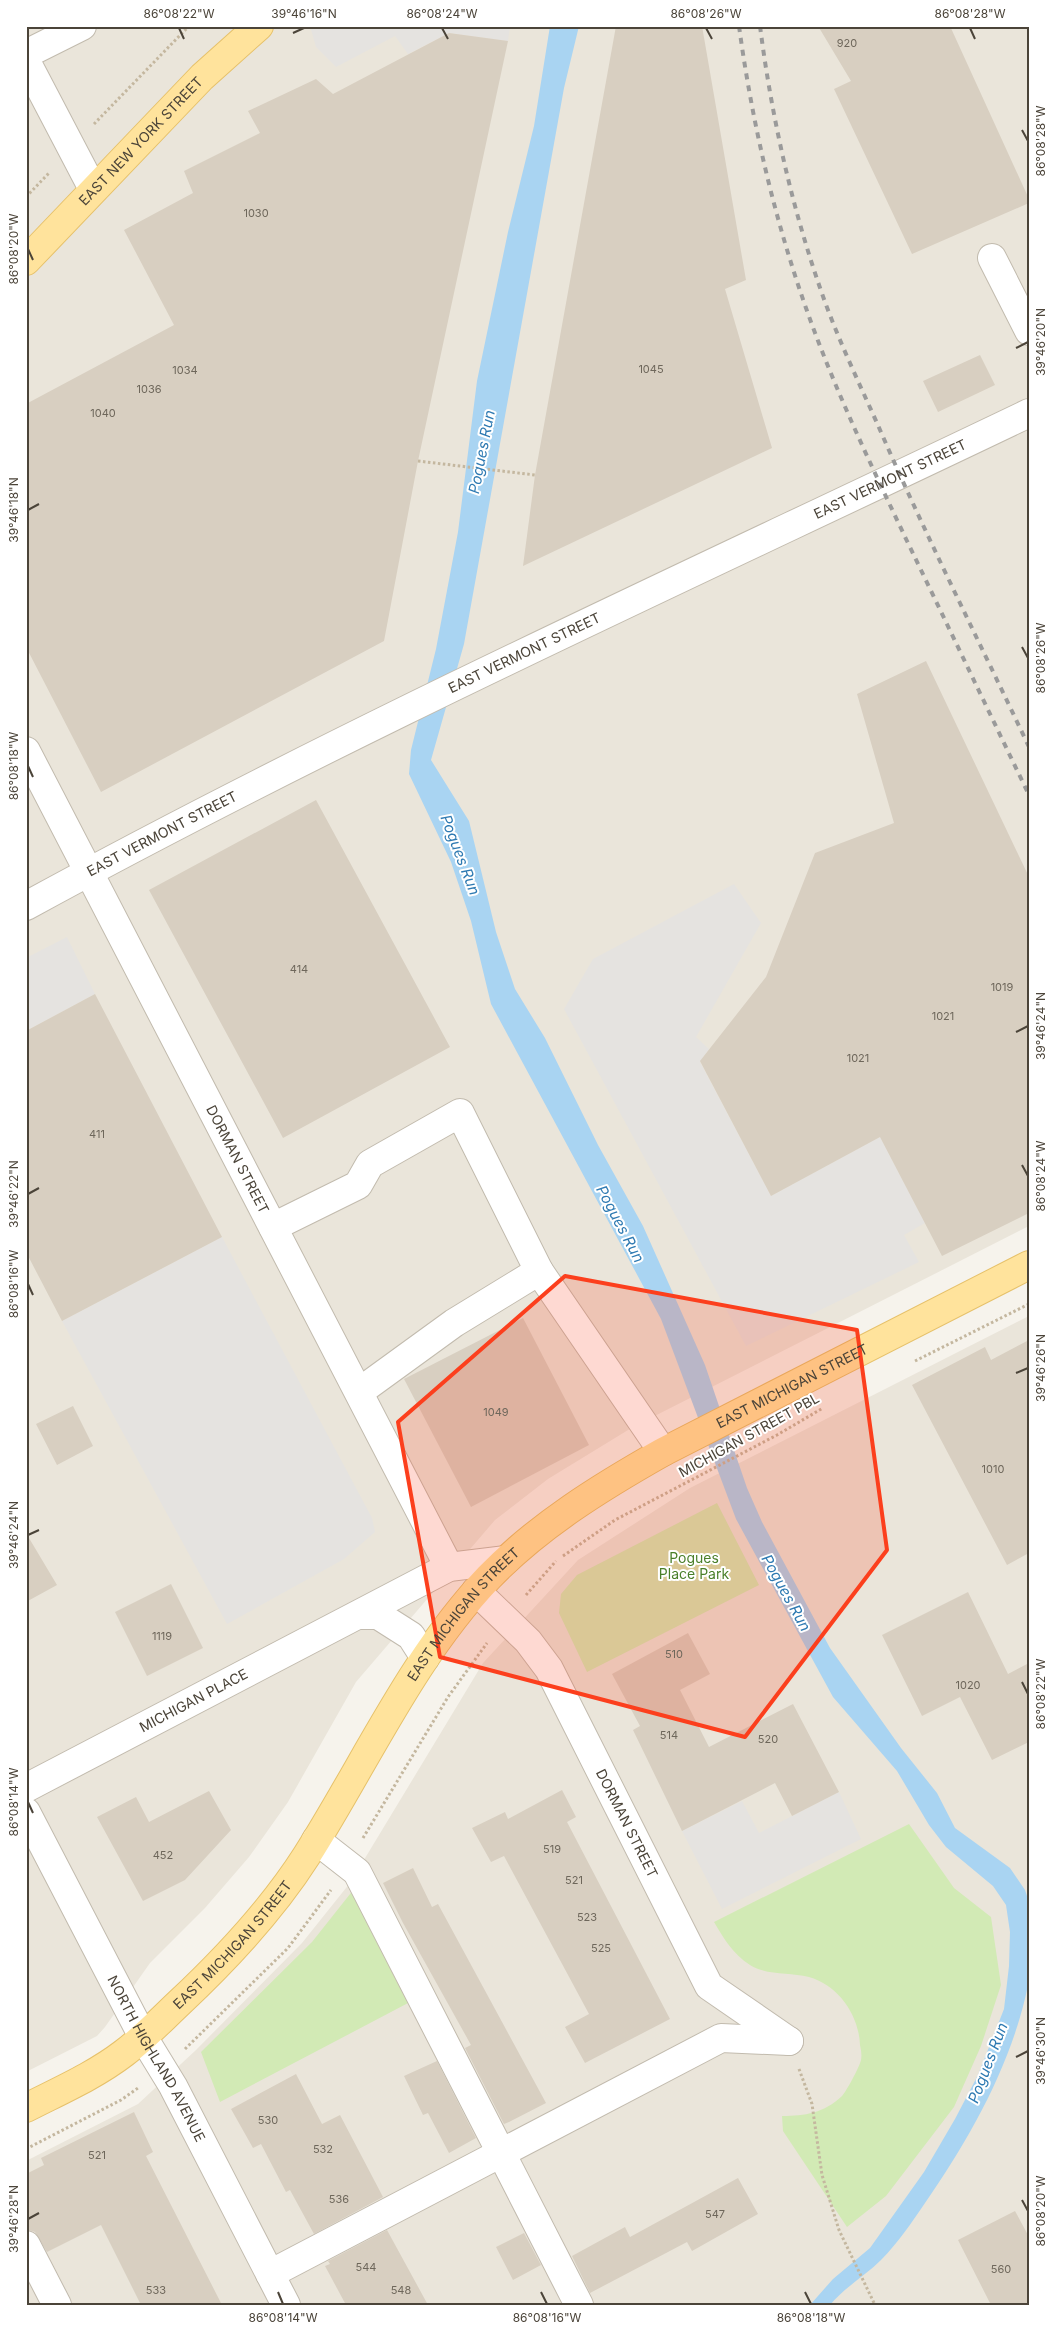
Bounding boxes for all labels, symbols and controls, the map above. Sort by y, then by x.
text: 86°08'22"W [144,6,215,21]
text: 39°46'16"N [271,6,337,21]
text: 86°08'24"W [406,6,478,21]
text: 86°08'26"W [670,6,742,21]
text: 86°08'28"W [934,6,1006,21]
house number: 920 [837,36,857,50]
street label: EAST NEW YORK STREET [75,73,206,209]
text: 86°08'28"W [1033,105,1048,177]
house number: 1030 [243,206,269,220]
text: 86°08'20"W [6,213,21,285]
text: 39°46'20"N [1033,308,1048,376]
house number: 1045 [638,362,664,376]
house number: 1034 [172,363,198,377]
house number: 1036 [136,382,162,396]
house number: 1040 [90,406,116,420]
water label: Pogues Run [464,408,499,495]
street label: EAST VERMONT STREET [811,435,969,522]
text: 39°46'18"N [6,477,21,543]
street label: EAST VERMONT STREET [445,609,603,696]
text: 86°08'26"W [1033,622,1048,694]
text: 86°08'18"W [6,732,21,800]
street label: EAST VERMONT STREET [84,787,240,880]
water label: Pogues Run [436,812,485,898]
house number: 414 [290,962,308,976]
house number: 1019 [991,980,1014,994]
text: 39°46'24"N [1033,992,1048,1060]
house number: 1021 [932,1009,954,1023]
house number: 1021 [847,1051,869,1065]
street label: DORMAN STREET [203,1102,273,1216]
house number: 411 [89,1127,105,1141]
text: 86°08'24"W [1033,1140,1048,1212]
text: 39°46'22"N [6,1160,21,1228]
water label: Pogues Run [592,1182,649,1266]
text: 86°08'16"W [6,1250,21,1318]
text: 39°46'26"N [1033,1334,1048,1402]
street label: EAST MICHIGAN STREET [713,1340,871,1431]
street label: MICHIGAN STREET PBL [676,1389,822,1480]
house number: 1049 [483,1405,509,1419]
house number: 1010 [982,1462,1004,1476]
text: 39°46'24"N [6,1501,21,1569]
street label: EAST MICHIGAN STREET [403,1543,523,1684]
park label: Pogues Place Park [659,1549,729,1582]
water label: Pogues Run [758,1551,815,1635]
house number: 1119 [152,1629,172,1643]
house number: 510 [665,1647,683,1661]
text: 86°08'22"W [1033,1658,1048,1729]
street label: MICHIGAN PLACE [136,1665,250,1735]
house number: 1020 [955,1678,981,1692]
house number: 514 [660,1728,678,1742]
house number: 520 [758,1732,778,1746]
street label: DORMAN STREET [593,1766,662,1880]
text: 86°08'14"W [6,1767,21,1836]
house number: 519 [543,1842,561,1856]
house number: 452 [153,1848,173,1862]
house number: 521 [565,1873,583,1887]
street label: EAST MICHIGAN STREET [169,1877,295,2012]
house number: 523 [577,1910,597,1924]
house number: 525 [591,1941,611,1955]
street label: NORTH HIGHLAND AVENUE [104,1972,209,2144]
text: 39°46'30"N [1033,2017,1048,2085]
water label: Pogues Run [963,2020,1012,2106]
house number: 530 [258,2113,278,2127]
house number: 532 [313,2142,333,2156]
house number: 521 [88,2148,106,2162]
text: 86°08'20"W [1033,2175,1048,2247]
text: 39°46'28"N [6,2185,21,2253]
house number: 536 [329,2192,349,2206]
house number: 547 [705,2207,725,2221]
house number: 544 [356,2260,376,2274]
house number: 560 [991,2262,1011,2276]
house number: 533 [146,2283,166,2297]
house number: 548 [391,2283,411,2297]
text: 86°08'14"W [249,2310,318,2325]
text: 86°08'16"W [513,2310,582,2325]
text: 86°08'18"W [777,2310,845,2325]

